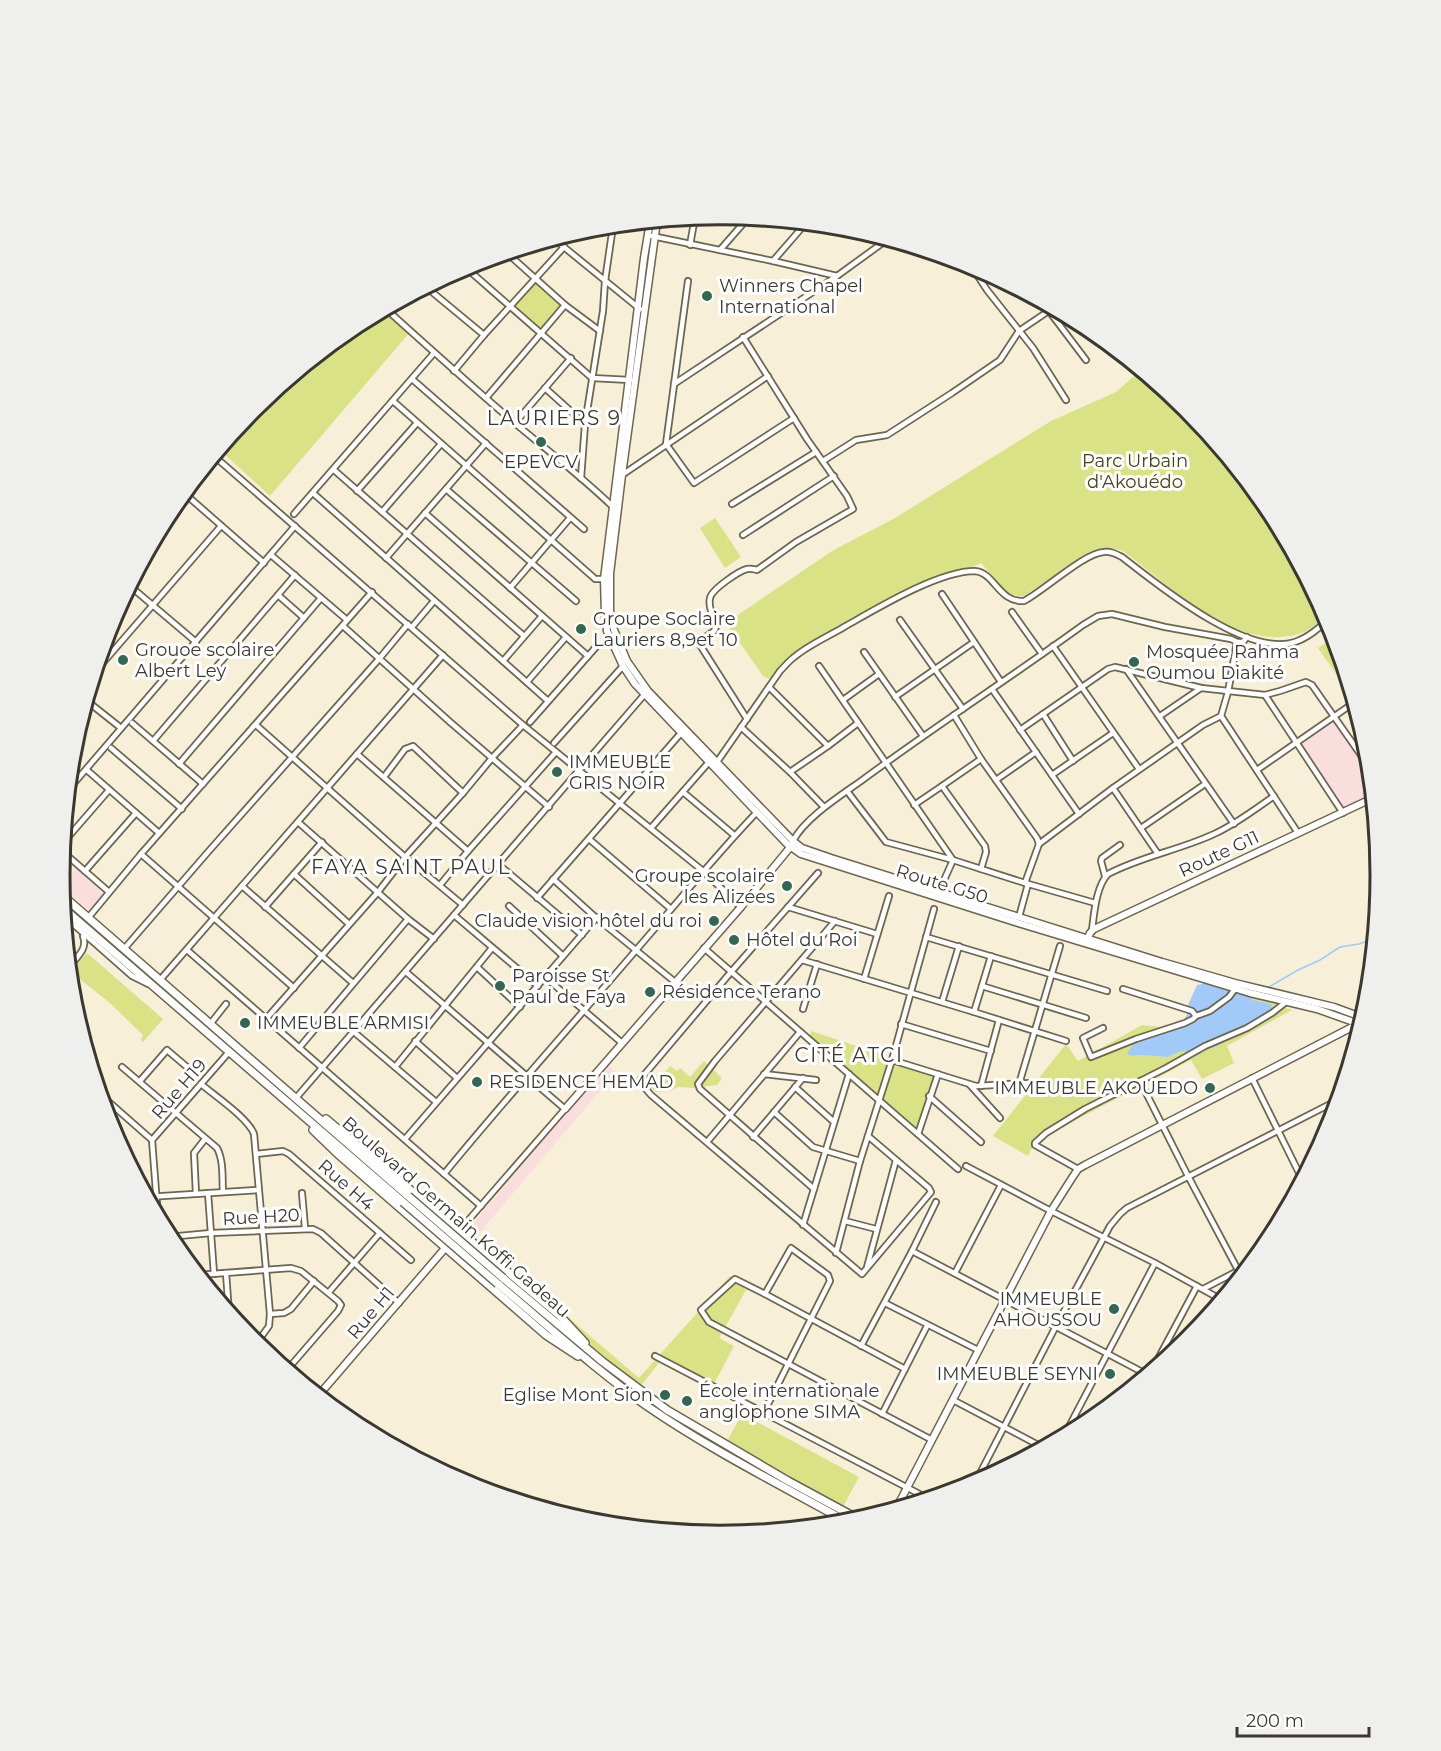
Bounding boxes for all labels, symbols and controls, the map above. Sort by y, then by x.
place label: Winners Chapel International [719,275,863,318]
marker: Winners Chapel International [700,289,714,303]
district label: LAURIERS 9 [487,406,621,430]
marker: EPEVCV [534,435,548,449]
park label: Parc Urbain d'Akouédo [1082,450,1188,493]
place label: EPEVCV [504,451,578,473]
place label: Groupe Soclaire Lauriers 8,9et 10 [593,608,738,651]
marker: Groupe Soclaire Lauriers 8,9et 10 [574,622,588,636]
place label: Grouoe scolaire Albert Ley [135,639,274,682]
place label: Mosquée Rahma Oumou Diakité [1146,641,1299,684]
marker: Grouoe scolaire Albert Ley [116,653,130,667]
marker: Mosquée Rahma Oumou Diakité [1127,655,1141,669]
place label: IMMEUBLE GRIS NOIR [569,751,671,794]
marker: IMMEUBLE GRIS NOIR [550,765,564,779]
street label: Route G11 [1175,826,1263,882]
district label: FAYA SAINT PAUL [311,855,511,879]
street label: Route G50 [893,860,991,908]
place label: Groupe scolaire les Alizées [635,865,775,908]
marker: Groupe scolaire les Alizées [780,879,794,893]
place label: Claude vision hôtel du roi [475,910,702,932]
marker: Claude vision hôtel du roi [707,914,721,928]
place label: Hôtel du Roi [746,929,857,951]
marker: Hôtel du Roi [727,933,741,947]
place label: Paroisse St Paul de Faya [512,965,626,1008]
marker: Paroisse St Paul de Faya [493,979,507,993]
place label: Résidence Terano [662,981,821,1003]
marker: Résidence Terano [643,985,657,999]
place label: IMMEUBLE ARMISI [257,1012,429,1034]
marker: IMMEUBLE ARMISI [238,1016,252,1030]
district label: CITÉ ATCI [795,1043,903,1067]
street label: Rue H19 [147,1054,211,1124]
place label: RESIDENCE HEMAD [489,1071,673,1093]
marker: RESIDENCE HEMAD [470,1075,484,1089]
place label: IMMEUBLE AKOUEDO [995,1077,1198,1099]
marker: IMMEUBLE AKOUEDO [1203,1081,1217,1095]
street label: Boulevard Germain Koffi Gadeau [337,1112,575,1322]
street label: Rue H4 [313,1155,379,1215]
street label: Rue H20 [222,1204,300,1230]
street label: Rue H1 [343,1282,399,1344]
place label: IMMEUBLE AHOUSSOU [994,1288,1102,1331]
marker: IMMEUBLE AHOUSSOU [1107,1302,1121,1316]
place label: IMMEUBLE SEYNI [937,1363,1098,1385]
marker: IMMEUBLE SEYNI [1103,1367,1117,1381]
place label: École internationale anglophone SIMA [699,1380,879,1423]
place label: Eglise Mont Sion [503,1384,653,1406]
marker: Eglise Mont Sion [658,1388,672,1402]
marker: École internationale anglophone SIMA [680,1394,694,1408]
scale bar [1237,1700,1369,1738]
text: 200 m [1246,1710,1304,1732]

